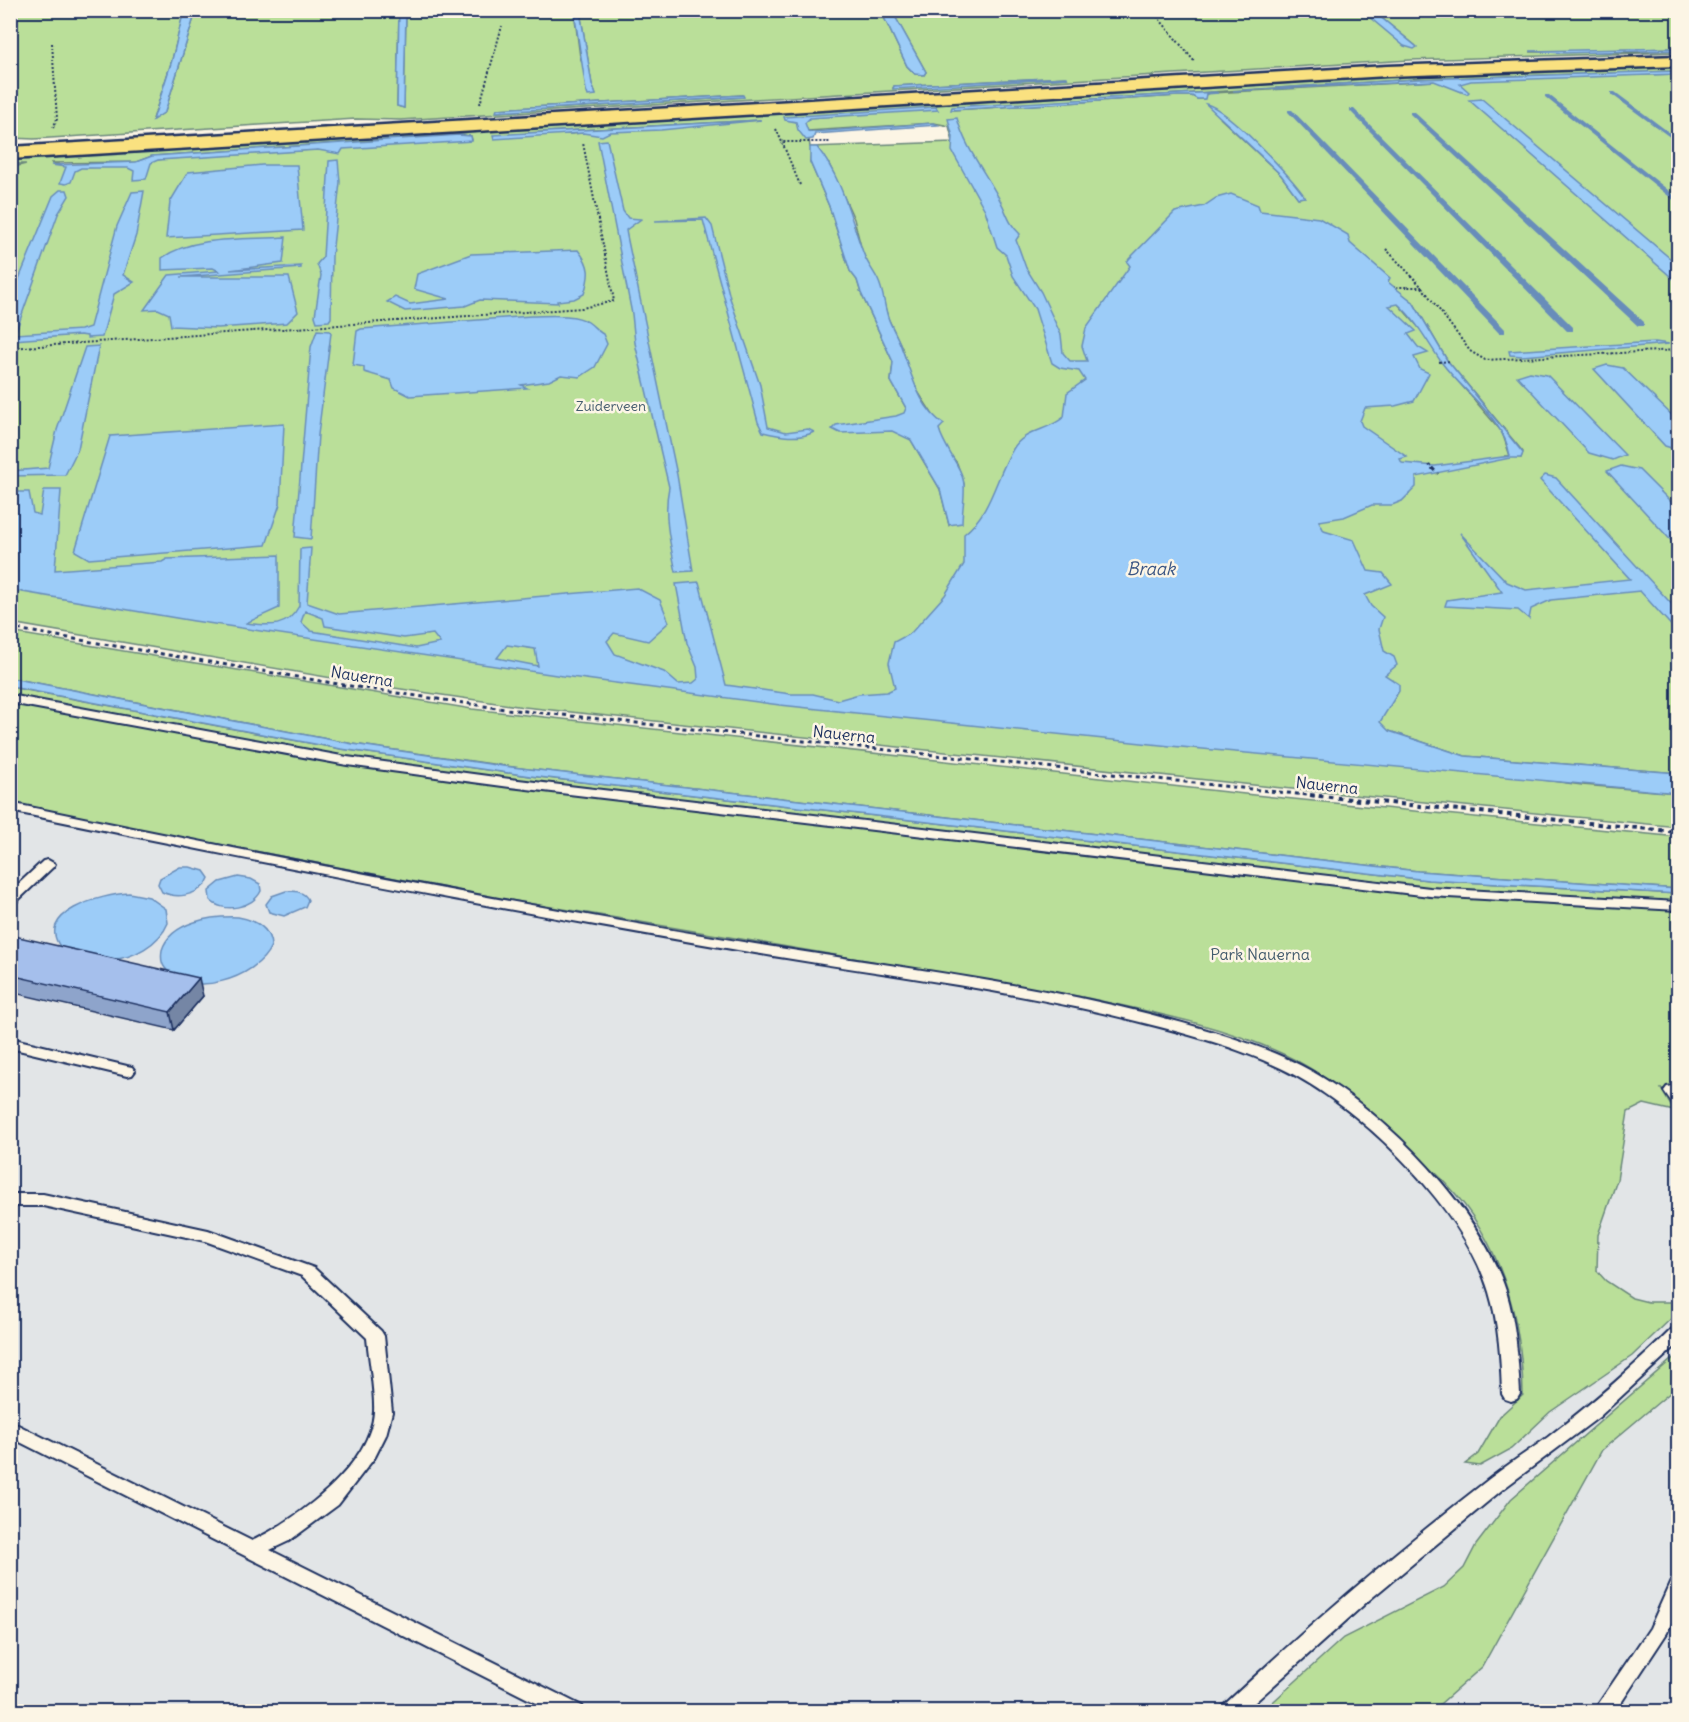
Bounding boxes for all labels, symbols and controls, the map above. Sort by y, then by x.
park label: Zuiderveen [576,397,646,415]
water label: Braak [1127,557,1177,580]
street label: Nauerna [329,661,395,691]
street label: Nauerna [812,721,876,747]
street label: Nauerna [1295,772,1359,798]
park label: Park Nauerna [1210,944,1310,964]

